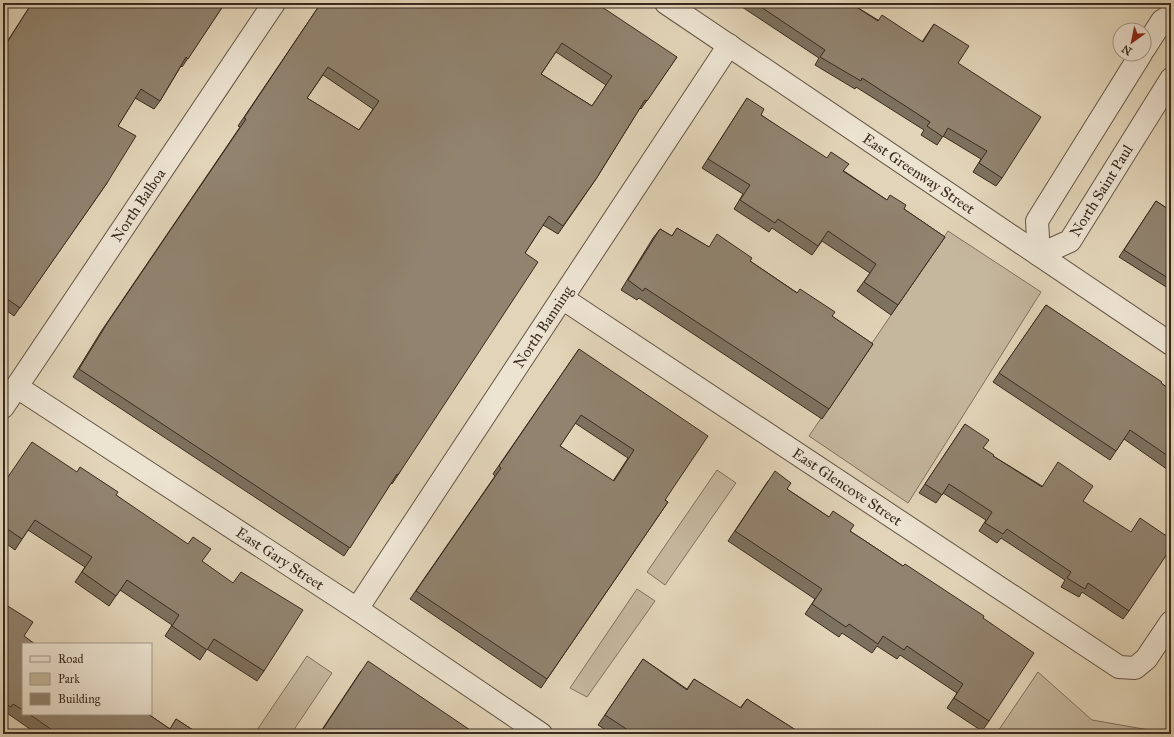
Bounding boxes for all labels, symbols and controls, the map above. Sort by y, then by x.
north arrow [1112,22,1152,62]
text: N [1119,42,1134,58]
street label: East Greenway Street [859,129,979,218]
street label: North Saint Paul [1066,141,1137,240]
street label: North Balboa [107,165,170,245]
street label: North Banning [510,282,577,371]
street label: East Glencove Street [789,444,906,530]
street label: East Gary Street [232,523,328,594]
legend [22,643,152,715]
text: Road [58,652,84,666]
text: Park [58,672,80,686]
text: Building [58,692,101,707]

